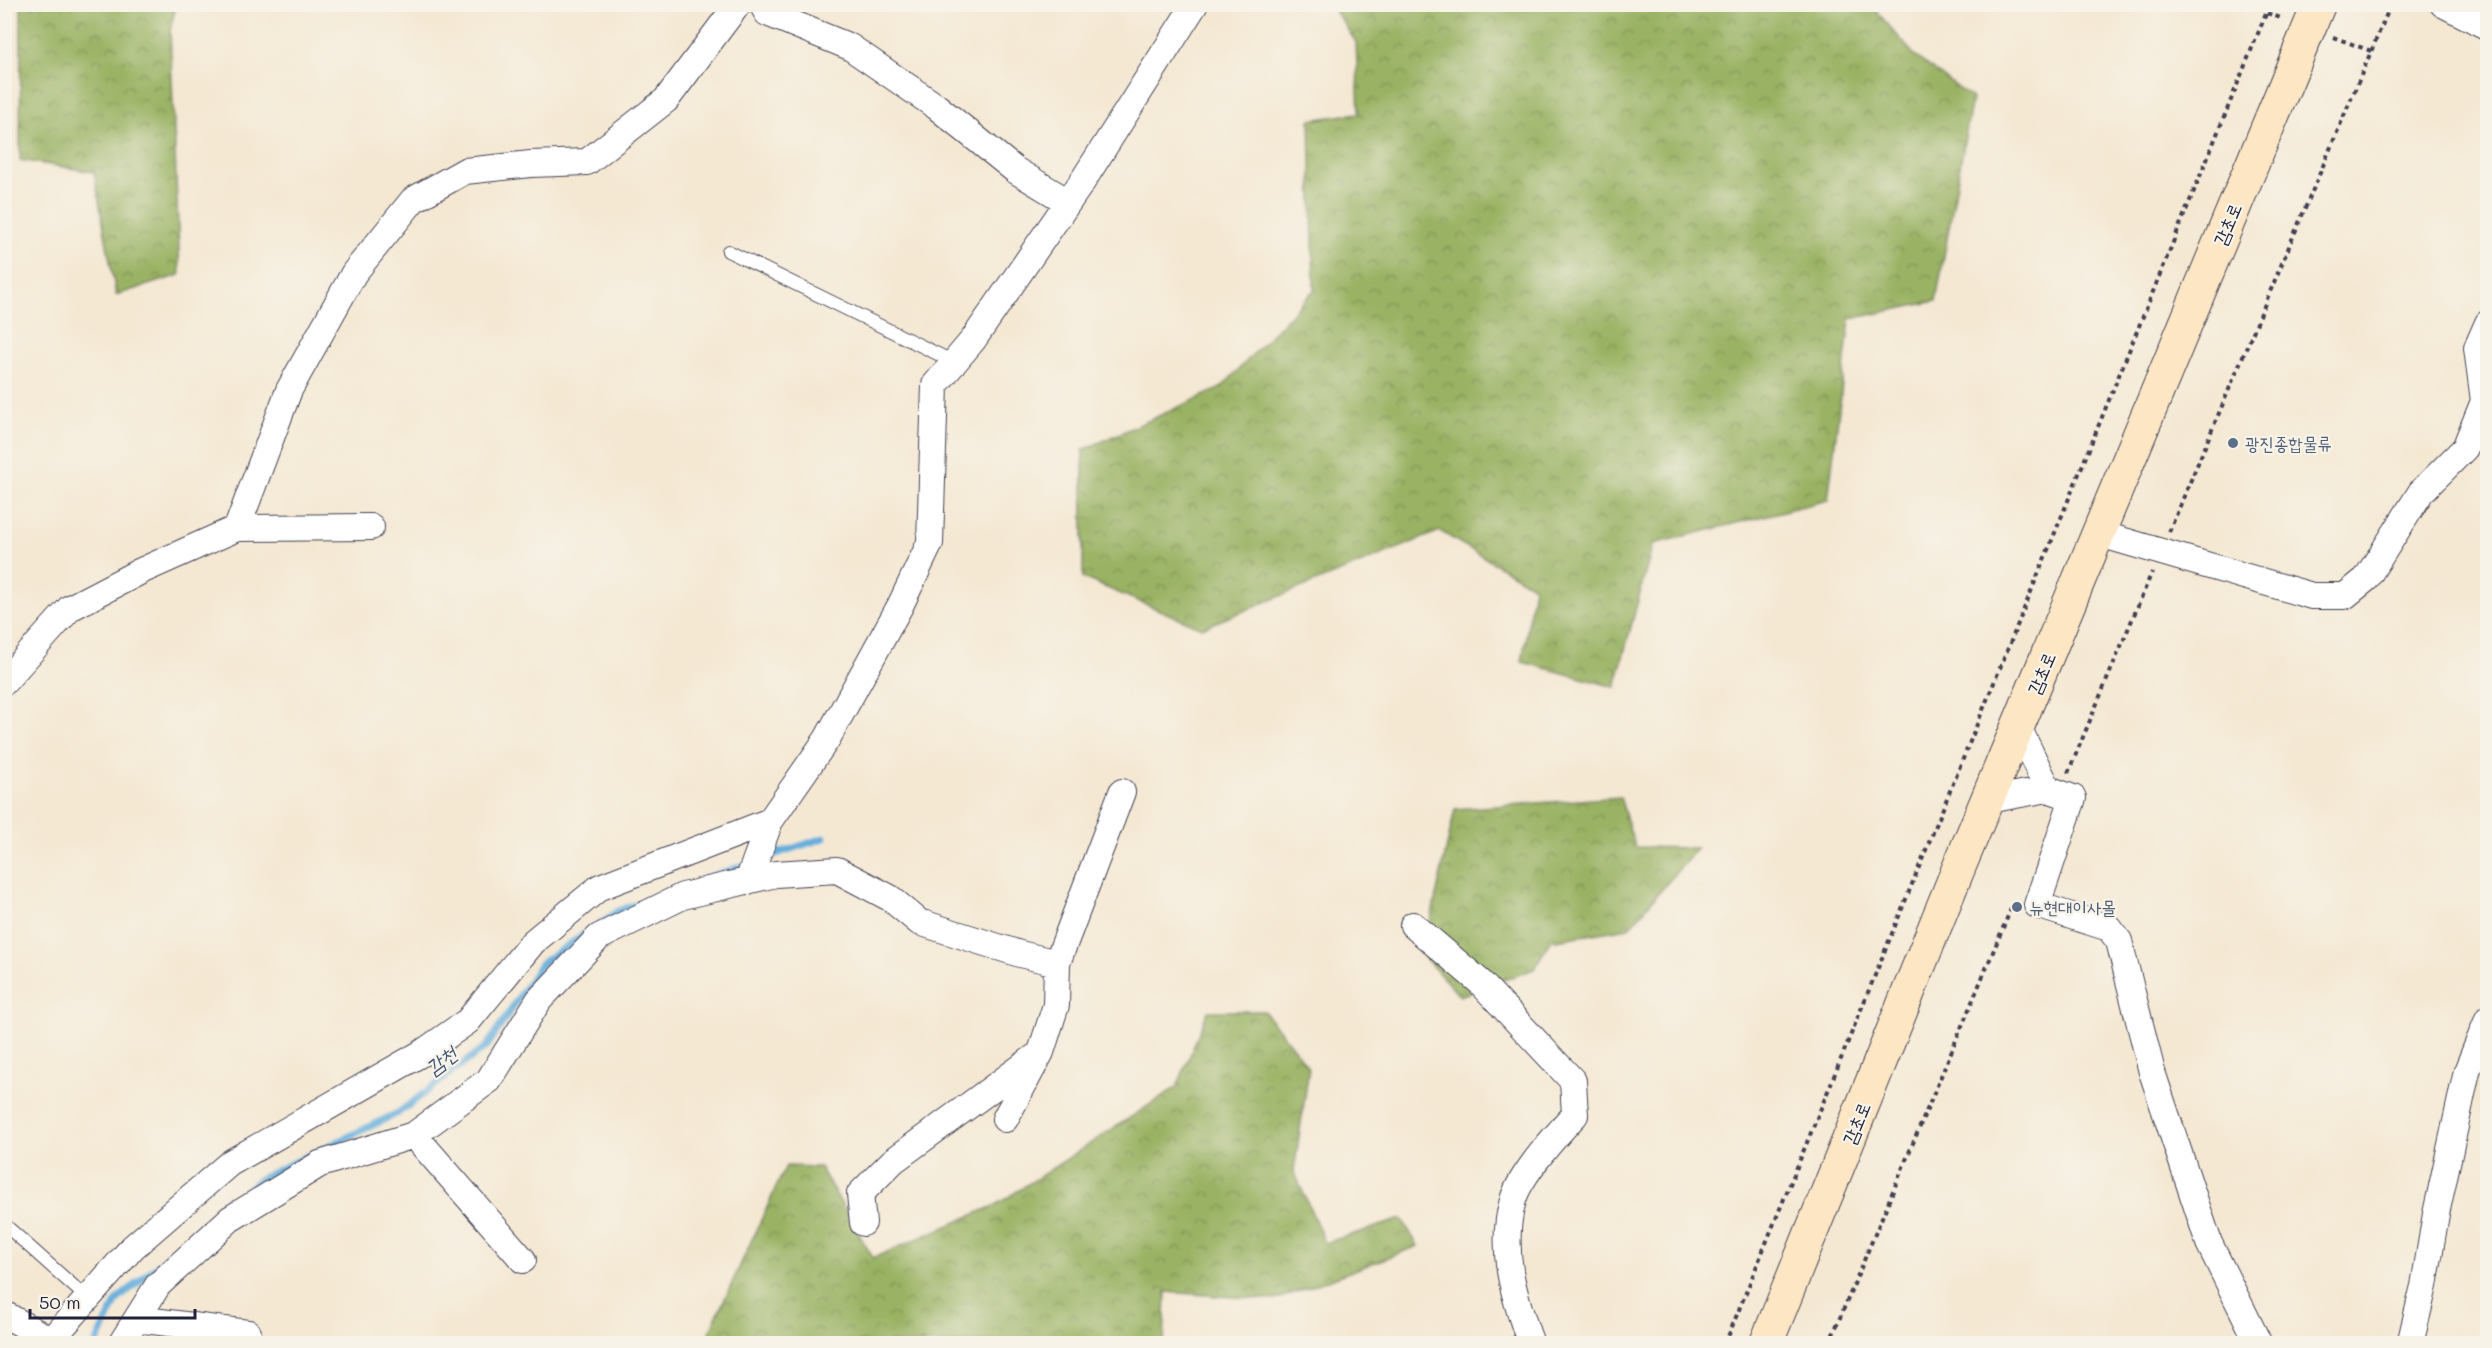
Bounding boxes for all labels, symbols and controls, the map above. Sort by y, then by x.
street label: 감초로 [2207,199,2247,249]
place label: 광진종합물류 [2245,431,2332,455]
marker: 광진종합물류 [2226,436,2240,450]
street label: 감초로 [2021,648,2061,698]
place label: 뉴현대이사몰 [2029,895,2116,919]
marker: 뉴현대이사몰 [2010,900,2024,914]
water label: 감천 [420,1039,463,1080]
street label: 감초로 [1837,1098,1875,1148]
scale bar [30,1282,195,1320]
text: 50 m [39,1290,81,1314]

